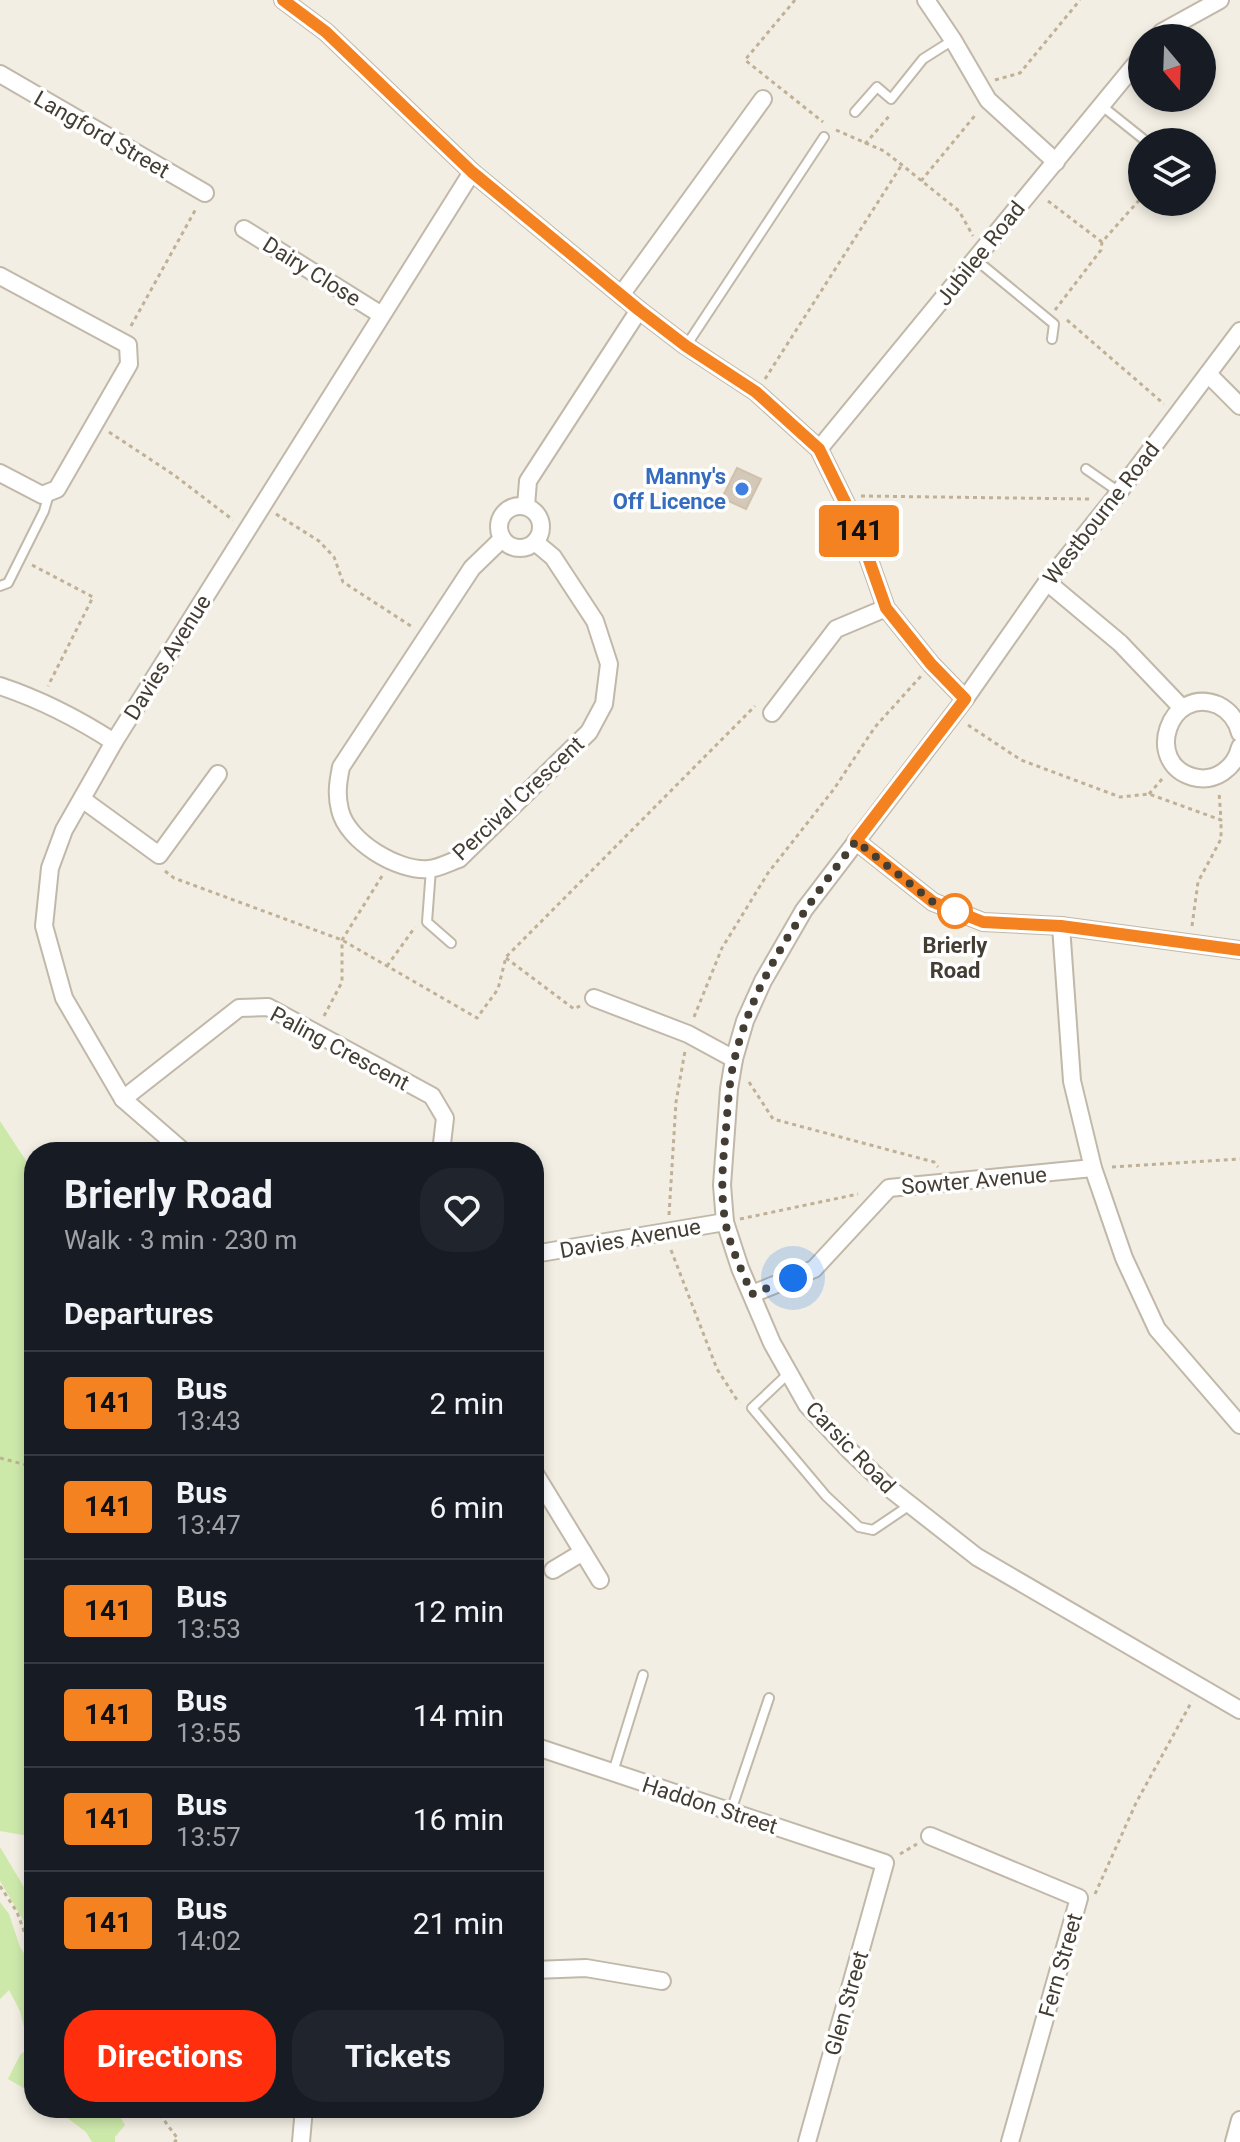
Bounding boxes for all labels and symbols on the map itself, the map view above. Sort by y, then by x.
north arrow [1128,24,1216,112]
street label: Langford Street [30,86,174,183]
street label: Jubilee Road [931,196,1030,310]
street label: Dairy Close [258,232,365,311]
street label: Westbourne Road [1038,437,1165,589]
place label: Manny's Off Licence [613,464,726,514]
marker: Manny's Off Licence [733,480,751,498]
line badge: 141 [813,505,905,557]
street label: Davies Avenue [119,590,216,724]
street label: Percival Crescent [448,731,589,865]
marker: Brierly Road [938,894,972,928]
place label: Brierly Road [923,933,988,983]
street label: Paling Crescent [266,1001,413,1096]
street label: Sowter Avenue [900,1162,1048,1199]
street label: Davies Avenue [558,1214,703,1263]
your location [773,1258,813,1298]
street label: Carsic Road [801,1396,901,1498]
street label: Haddon Street [639,1772,781,1839]
street label: Fern Street [1034,1910,1087,2020]
street label: Glen Street [820,1948,873,2058]

